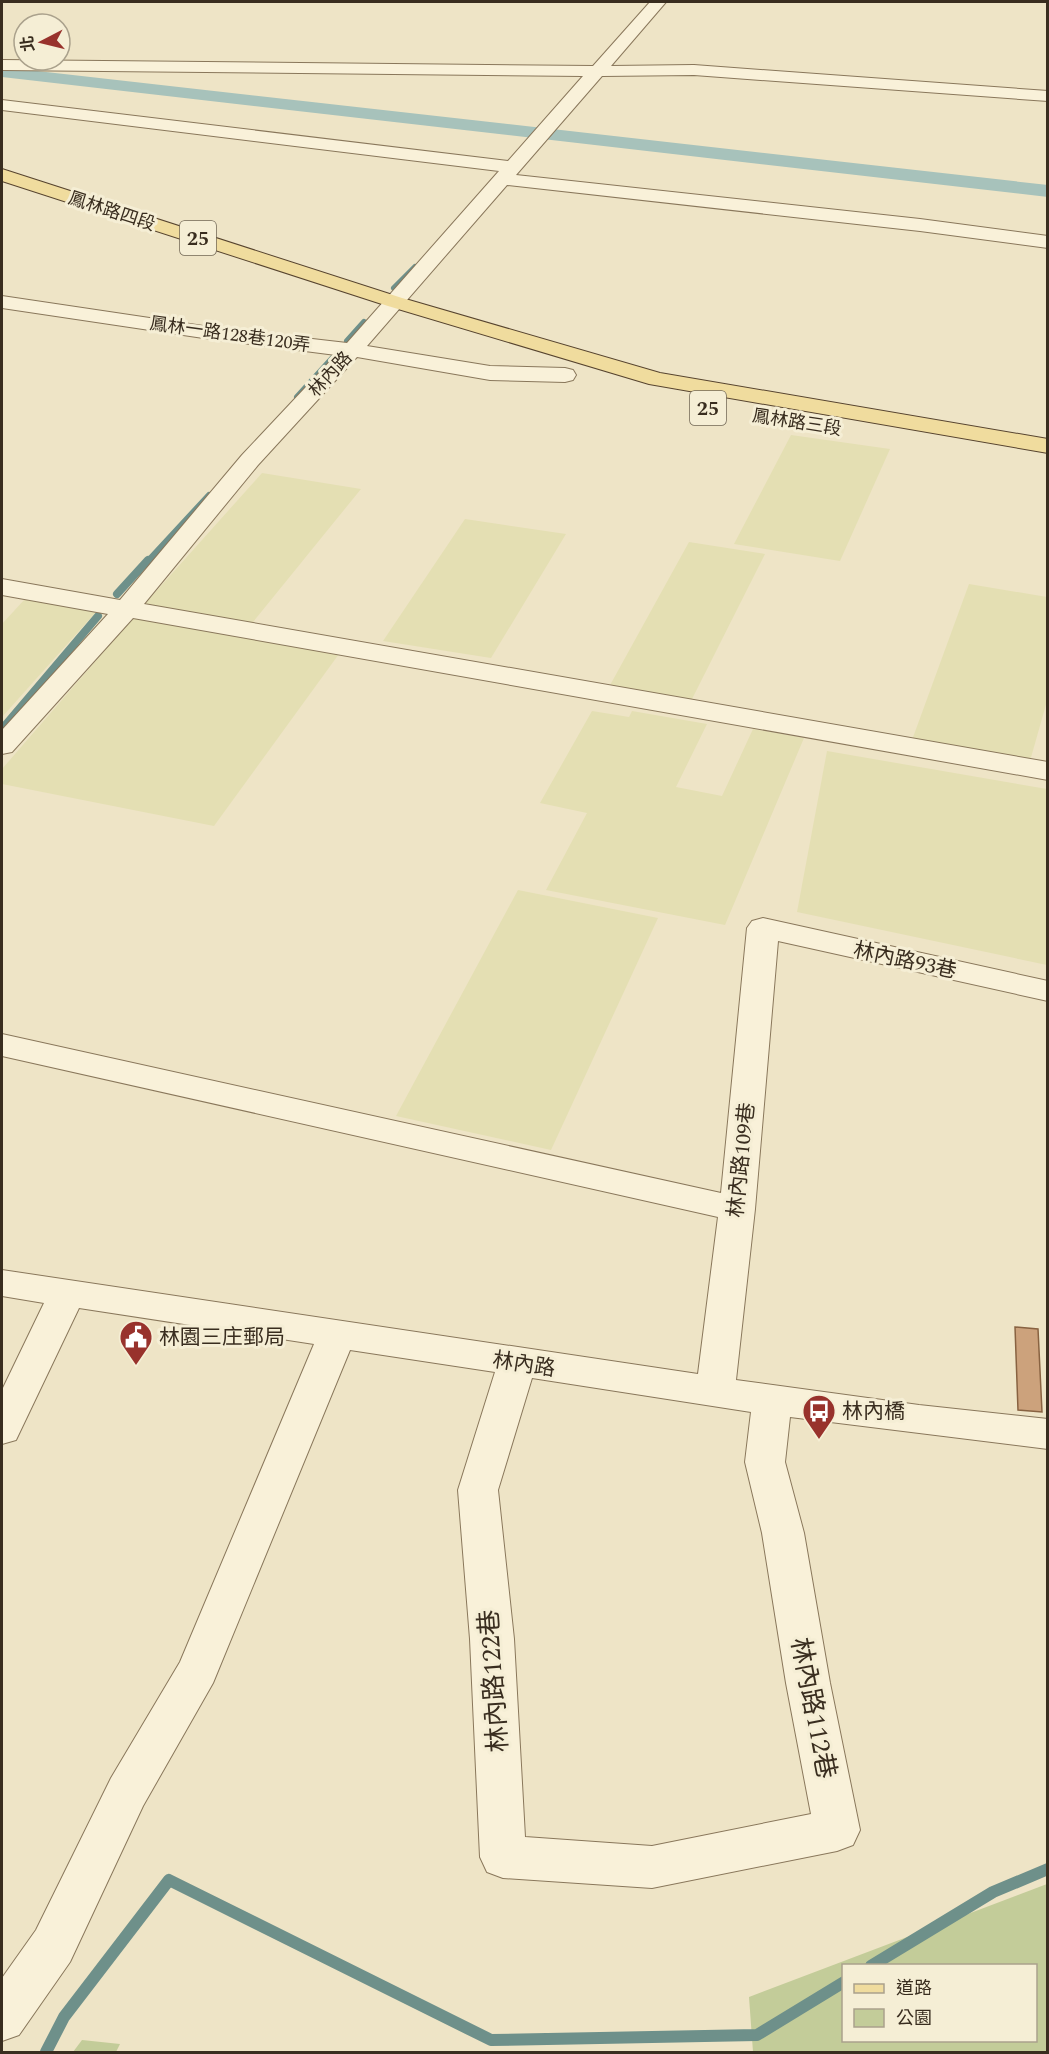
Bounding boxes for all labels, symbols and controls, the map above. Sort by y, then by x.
north arrow [12,12,72,72]
text: 北 [15,34,41,53]
street label: 鳳林路四段 [65,185,159,238]
road number: 25 [180,221,216,255]
street label: 鳳林一路128巷120弄 [148,310,312,359]
street label: 林內路 [302,345,359,403]
road number: 25 [690,391,726,425]
street label: 鳳林路三段 [750,402,843,443]
street label: 林內路93巷 [850,934,959,988]
street label: 林內路109巷 [720,1101,764,1219]
public building icon: 林園三庄郵局 [118,1319,154,1366]
place label: 林園三庄郵局 [159,1322,285,1354]
street label: 林內路 [490,1344,557,1386]
bus stop icon: 林內橋 [801,1393,837,1440]
place label: 林內橋 [842,1396,905,1428]
street label: 林內路122巷 [469,1608,519,1754]
street label: 林內路112巷 [780,1634,846,1782]
legend [842,1964,1037,2042]
text: 道路 [896,1975,932,2002]
text: 公園 [896,2005,932,2032]

